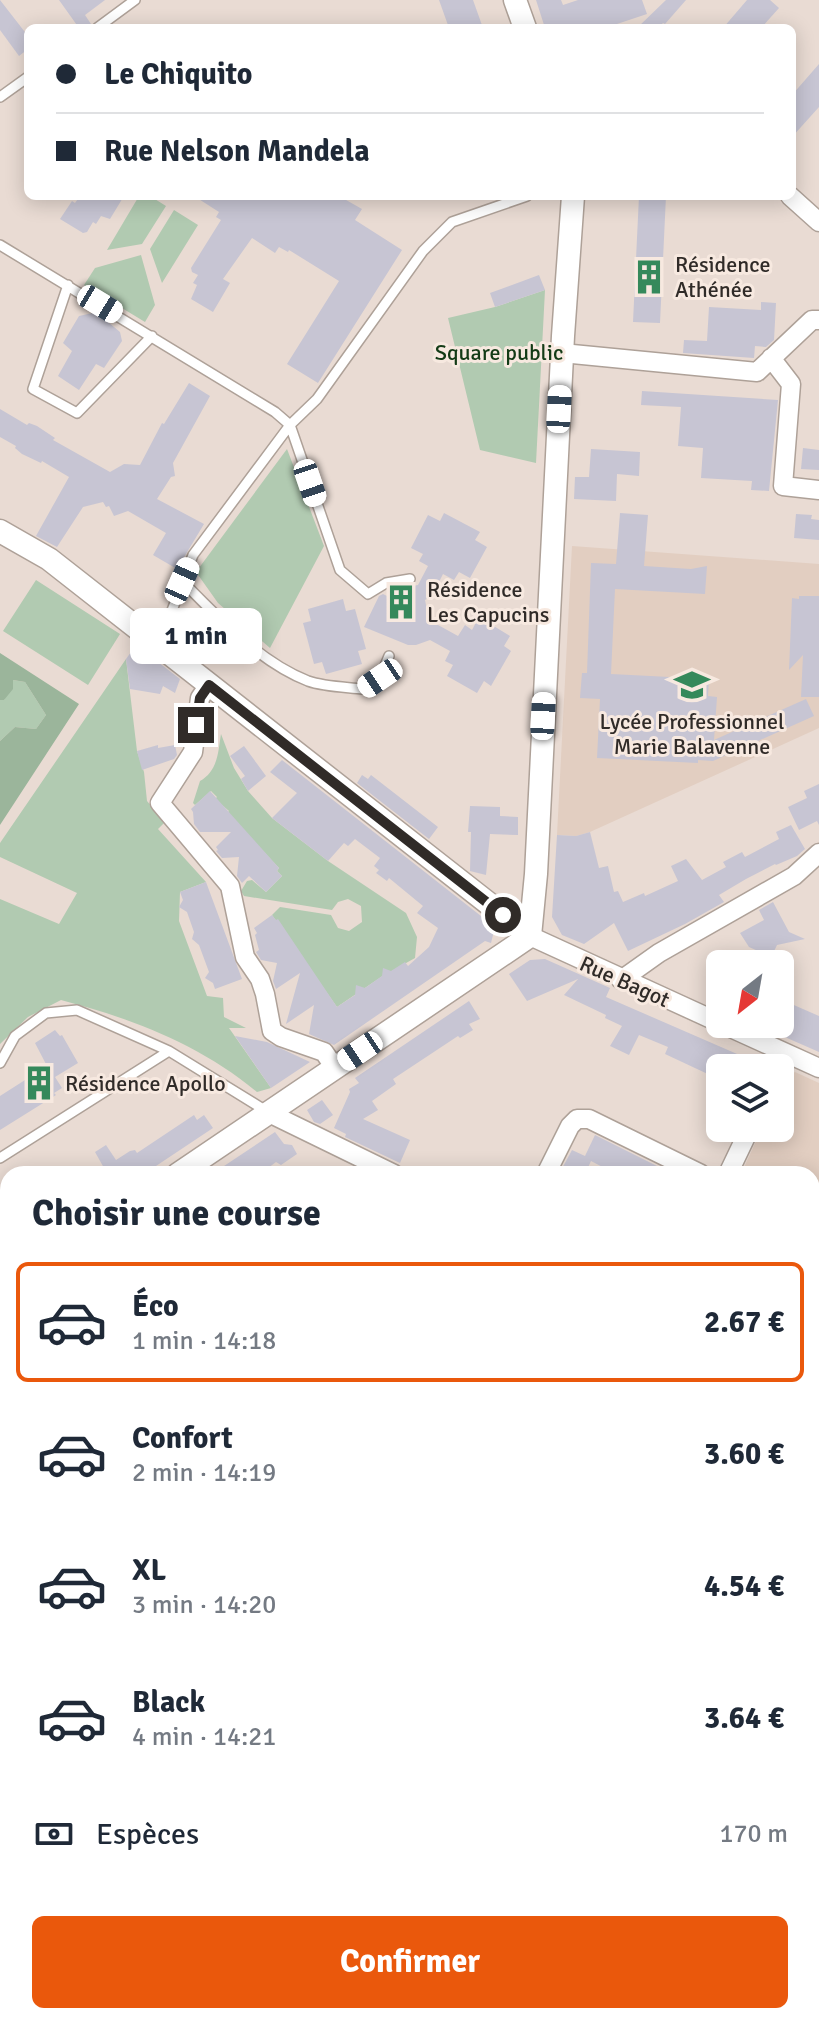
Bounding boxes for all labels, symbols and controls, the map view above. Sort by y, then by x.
text: Le Chiquito [104,56,252,93]
text: Rue Nelson Mandela [104,133,370,170]
place label: Résidence Athénée [675,251,771,303]
building icon: Résidence Athénée [630,258,668,296]
car [73,281,127,327]
park label: Square public [435,339,563,366]
car [546,384,572,434]
car [291,456,329,510]
car [161,554,203,608]
place label: Résidence Les Capucins [427,576,550,628]
building icon: Résidence Les Capucins [382,583,420,621]
callout: 1 min [130,609,262,665]
text: 1 min [165,620,227,652]
car [353,655,407,701]
school or university icon: Lycée Professionnel Marie Balavenne [673,666,711,704]
car [530,691,556,741]
route end [178,707,214,743]
place label: Lycée Professionnel Marie Balavenne [599,708,785,760]
route start [485,897,521,933]
street label: Rue Bagot [576,950,674,1013]
north arrow [706,950,794,1038]
map controls [706,950,794,1142]
car [333,1028,387,1074]
button: layers [706,1054,794,1142]
building icon: Résidence Apollo [20,1064,58,1102]
place label: Résidence Apollo [65,1070,226,1097]
text: Choisir une course [32,1191,321,1236]
icon: car [36,1286,108,1358]
text: Éco [132,1288,179,1325]
text: 2.67 € [704,1304,784,1341]
text: 1 min · 14:18 [132,1325,276,1357]
icon: car [36,1418,108,1490]
text: Confort [132,1420,233,1457]
text: 3.60 € [704,1436,784,1473]
text: 2 min · 14:19 [132,1457,276,1489]
icon: car [36,1550,108,1622]
text: XL [132,1552,166,1589]
text: 4.54 € [704,1568,784,1605]
text: 3 min · 14:20 [132,1589,276,1621]
icon: car [36,1682,108,1754]
text: Black [132,1684,205,1721]
text: 3.64 € [704,1700,784,1737]
text: 4 min · 14:21 [132,1721,276,1753]
icon: cash [32,1812,76,1856]
text: Espèces [96,1816,199,1853]
text: 170 m [719,1818,788,1850]
button: Confirmer [32,1916,788,2008]

